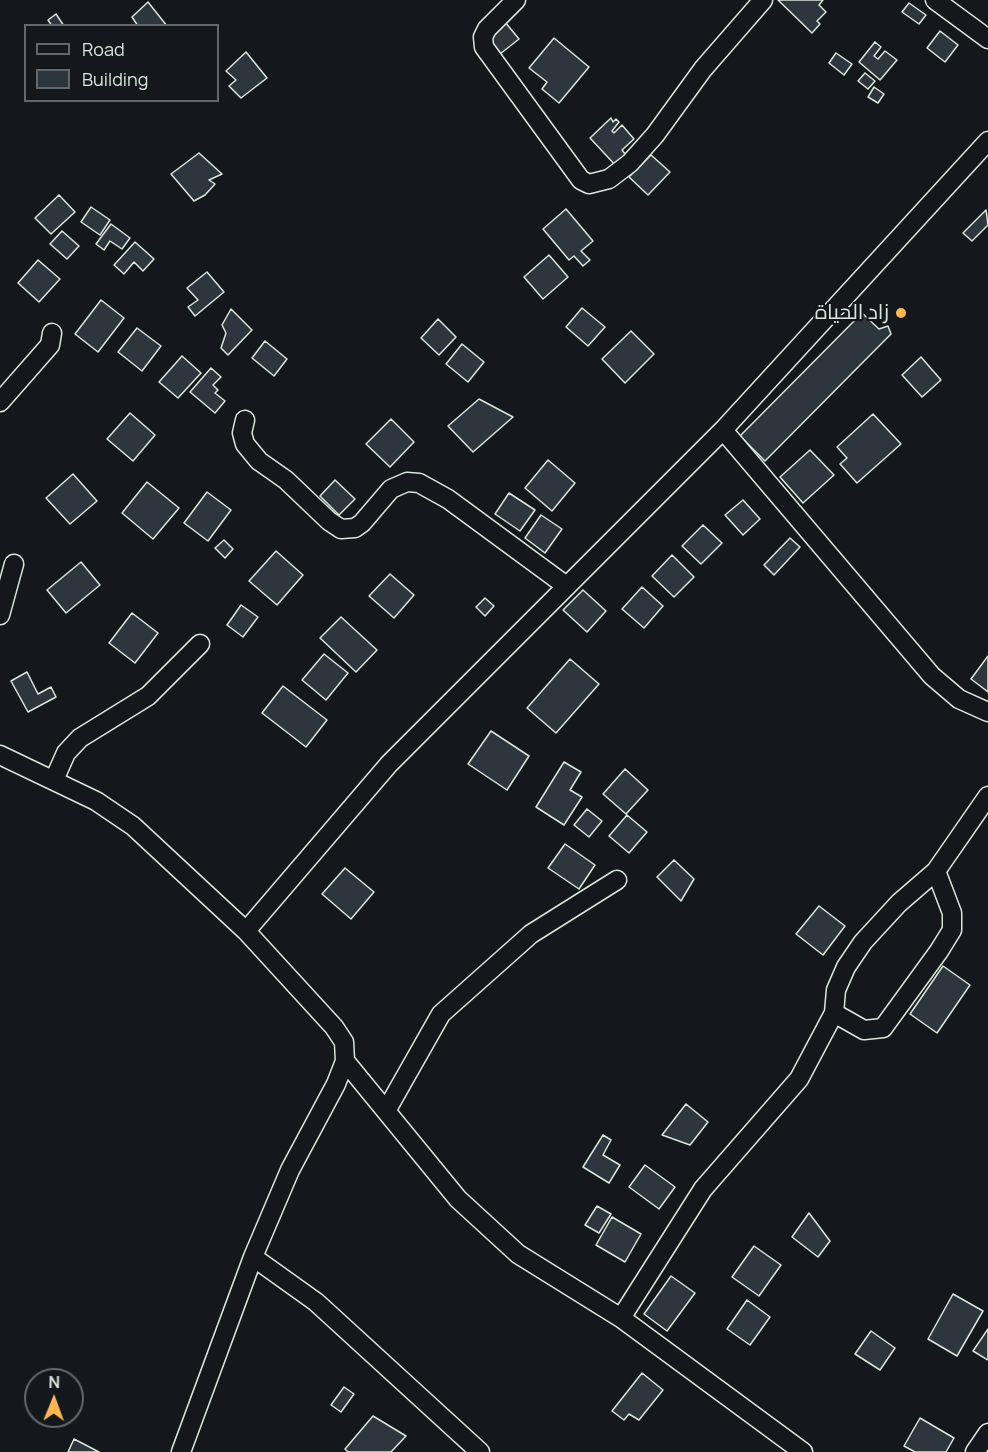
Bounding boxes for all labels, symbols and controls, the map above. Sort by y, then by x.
legend [24,24,219,102]
text: Road [82,37,125,61]
text: Building [82,67,148,91]
place label: زاد الحياة [815,300,889,326]
marker: زاد الحياة [894,306,908,320]
north arrow [24,1368,84,1428]
text: N [48,1371,60,1393]

